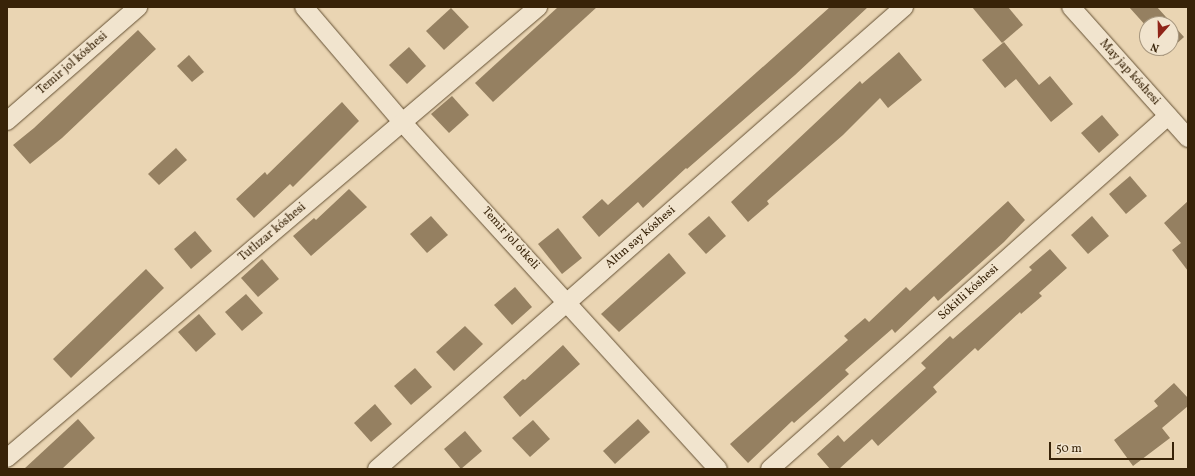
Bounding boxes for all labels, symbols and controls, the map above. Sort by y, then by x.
north arrow [1139,16,1179,56]
street label: Temir jol kóshesi [35,29,111,99]
street label: May jap kóshesi [1096,37,1162,109]
text: N [1149,38,1161,55]
street label: Tutlızar kóshesi [236,201,310,265]
street label: Altın say kóshesi [603,204,679,272]
street label: Temir jol ótkeli [478,205,542,273]
street label: Sókitli kóshesi [936,262,1002,324]
scale bar [1051,434,1176,460]
text: 50 m [1056,441,1082,457]

